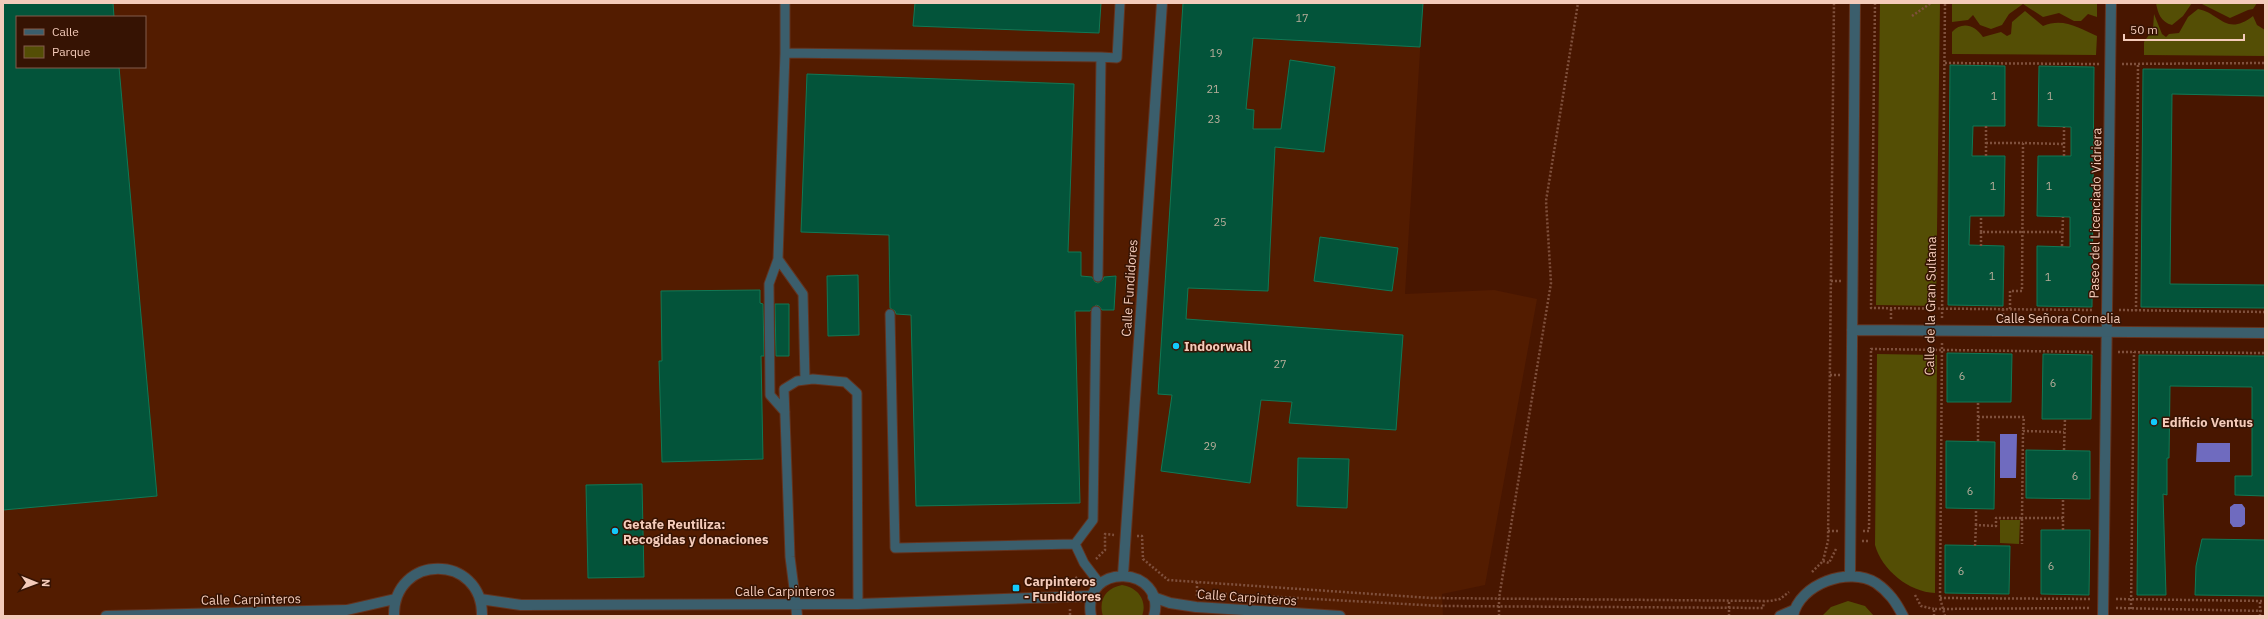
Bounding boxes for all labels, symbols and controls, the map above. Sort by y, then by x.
house number: 17 [1295,11,1309,25]
legend [16,16,146,68]
scale bar [2124,16,2244,42]
text: 50 m [2130,22,2158,37]
text: Calle [52,24,79,39]
text: Parque [52,44,91,59]
house number: 19 [1209,46,1223,60]
house number: 21 [1206,82,1220,96]
house number: 1 [1991,89,1998,103]
house number: 1 [2047,89,2054,103]
house number: 23 [1207,112,1221,126]
street label: Paseo del Licenciado Vidriera [2086,127,2105,298]
house number: 1 [1990,179,1997,193]
house number: 1 [2046,179,2053,193]
house number: 25 [1213,215,1227,229]
street label: Calle de la Gran Sultana [1921,236,1940,376]
street label: Calle Fundidores [1118,239,1141,337]
house number: 1 [1989,269,1996,283]
house number: 1 [2045,270,2052,284]
street label: Calle Señora Cornelia [1996,310,2120,327]
place label: Indoorwall [1184,338,1251,355]
marker: Indoorwall [1171,341,1181,351]
house number: 27 [1273,357,1287,371]
house number: 6 [1959,369,1965,383]
house number: 6 [2050,376,2056,390]
place label: Edificio Ventus [2162,414,2253,431]
marker: Edificio Ventus [2149,417,2159,427]
house number: 29 [1203,439,1217,453]
house number: 6 [2072,469,2078,483]
house number: 6 [1967,484,1973,498]
place label: Getafe Reutiliza: Recogidas y donaciones [623,516,769,548]
marker: Getafe Reutiliza: Recogidas y donaciones [610,526,620,536]
house number: 6 [2048,559,2054,573]
north arrow [16,563,56,603]
house number: 6 [1958,564,1964,578]
place label: Carpinteros - Fundidores [1024,573,1101,605]
text: N [39,579,53,587]
street label: Calle Carpinteros [735,583,835,600]
marker: Carpinteros - Fundidores [1011,583,1021,593]
street label: Calle Carpinteros [1196,586,1298,609]
street label: Calle Carpinteros [201,590,301,609]

